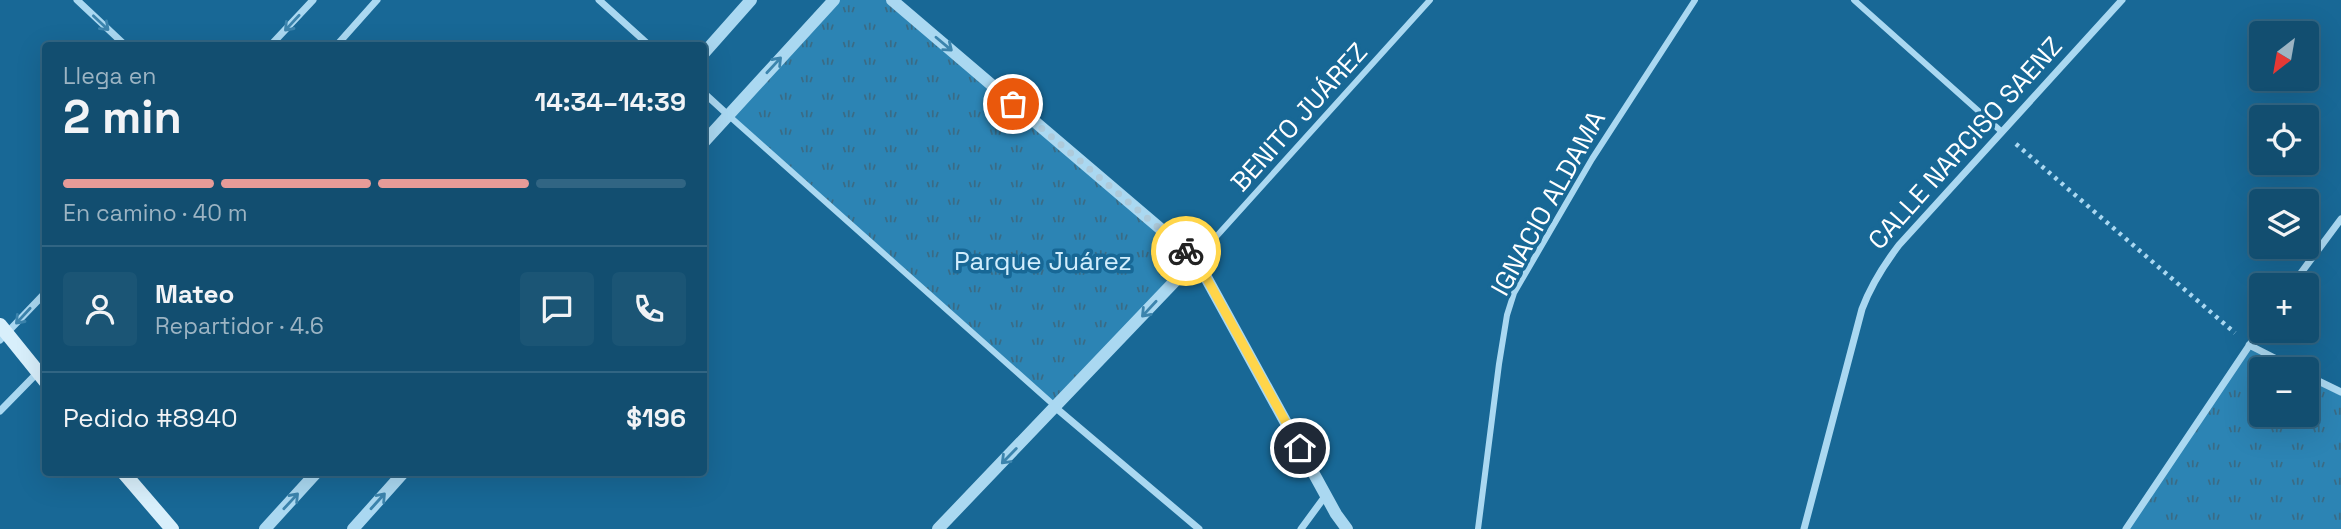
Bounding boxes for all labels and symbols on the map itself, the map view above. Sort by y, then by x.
one-way arrow [92,14,109,31]
one-way arrow [283,14,300,31]
north arrow [2249,21,2319,91]
street label: CALLE NARCISO SAENZ [1860,30,2070,256]
street label: BENITO JUÁREZ [1223,35,1375,199]
one-way arrow [935,36,953,52]
one-way arrow [766,56,782,74]
pin [983,74,1043,134]
street label: IGNACIO ALDAMA [1483,104,1613,302]
courier [1151,216,1221,286]
park label: Parque Juárez [954,244,1132,278]
one-way arrow [1141,300,1157,318]
one-way arrow [14,307,31,324]
pin [1270,418,1330,478]
one-way arrow [1000,448,1017,465]
one-way arrow [370,492,386,510]
one-way arrow [283,493,300,510]

